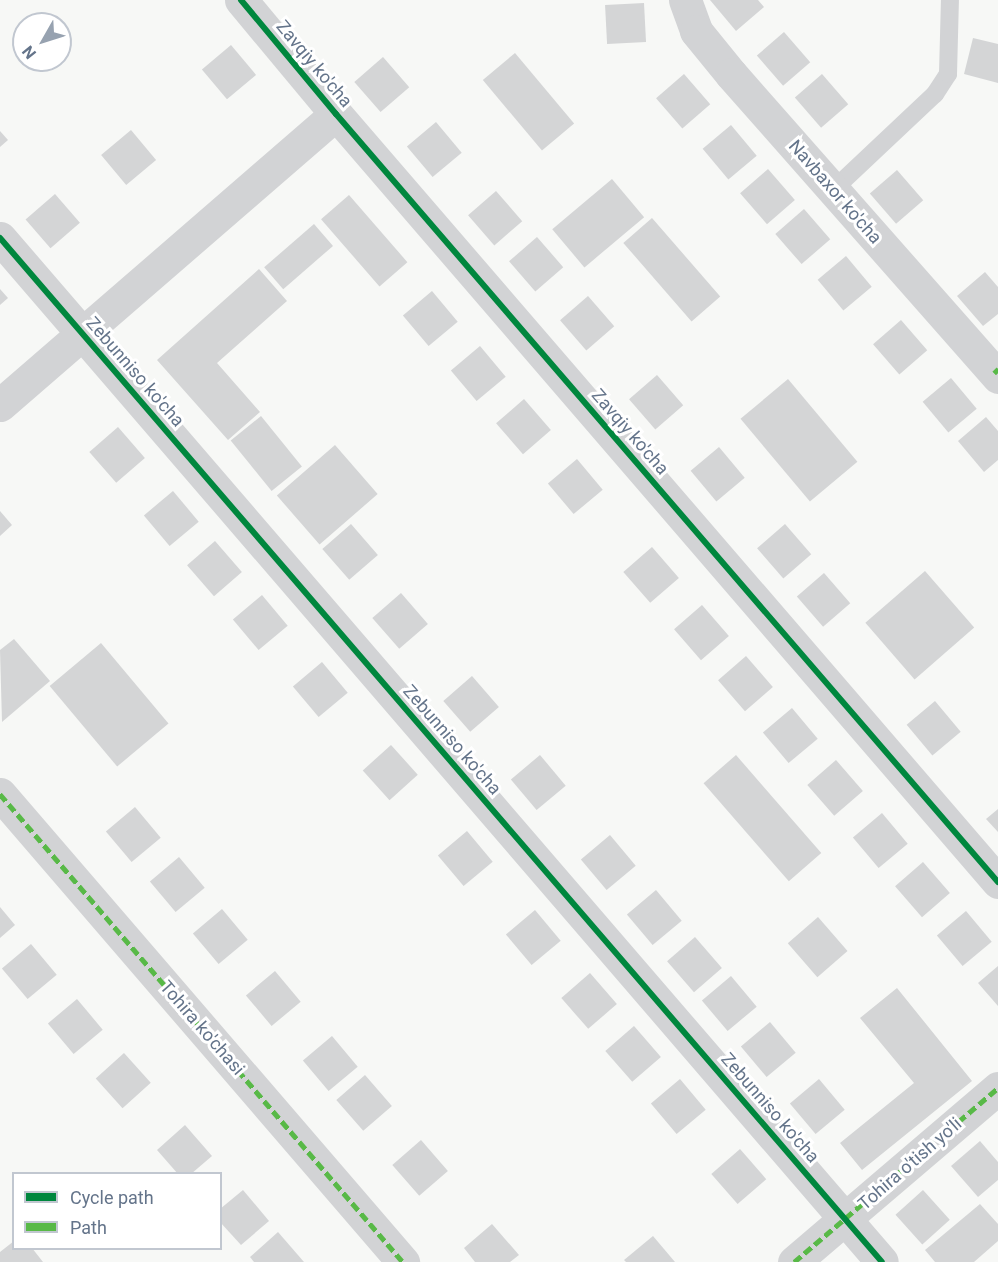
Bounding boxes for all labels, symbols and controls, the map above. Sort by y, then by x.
north arrow [12,12,72,72]
street label: Zavqiy ko'cha [271,16,357,112]
text: N [18,42,40,63]
street label: Navbaxor ko'cha [784,136,886,248]
street label: Zebunniso ko'cha [81,313,189,431]
street label: Zavqiy ko'cha [587,385,673,479]
street label: Zebunniso ko'cha [398,681,506,799]
street label: Tohira ko'chasi [155,976,249,1080]
street label: Zebunniso ko'cha [716,1049,824,1167]
street label: Tohira o'tish yo'li [854,1113,966,1215]
legend [12,1172,222,1250]
text: Cycle path [70,1187,154,1208]
text: Path [70,1217,107,1238]

